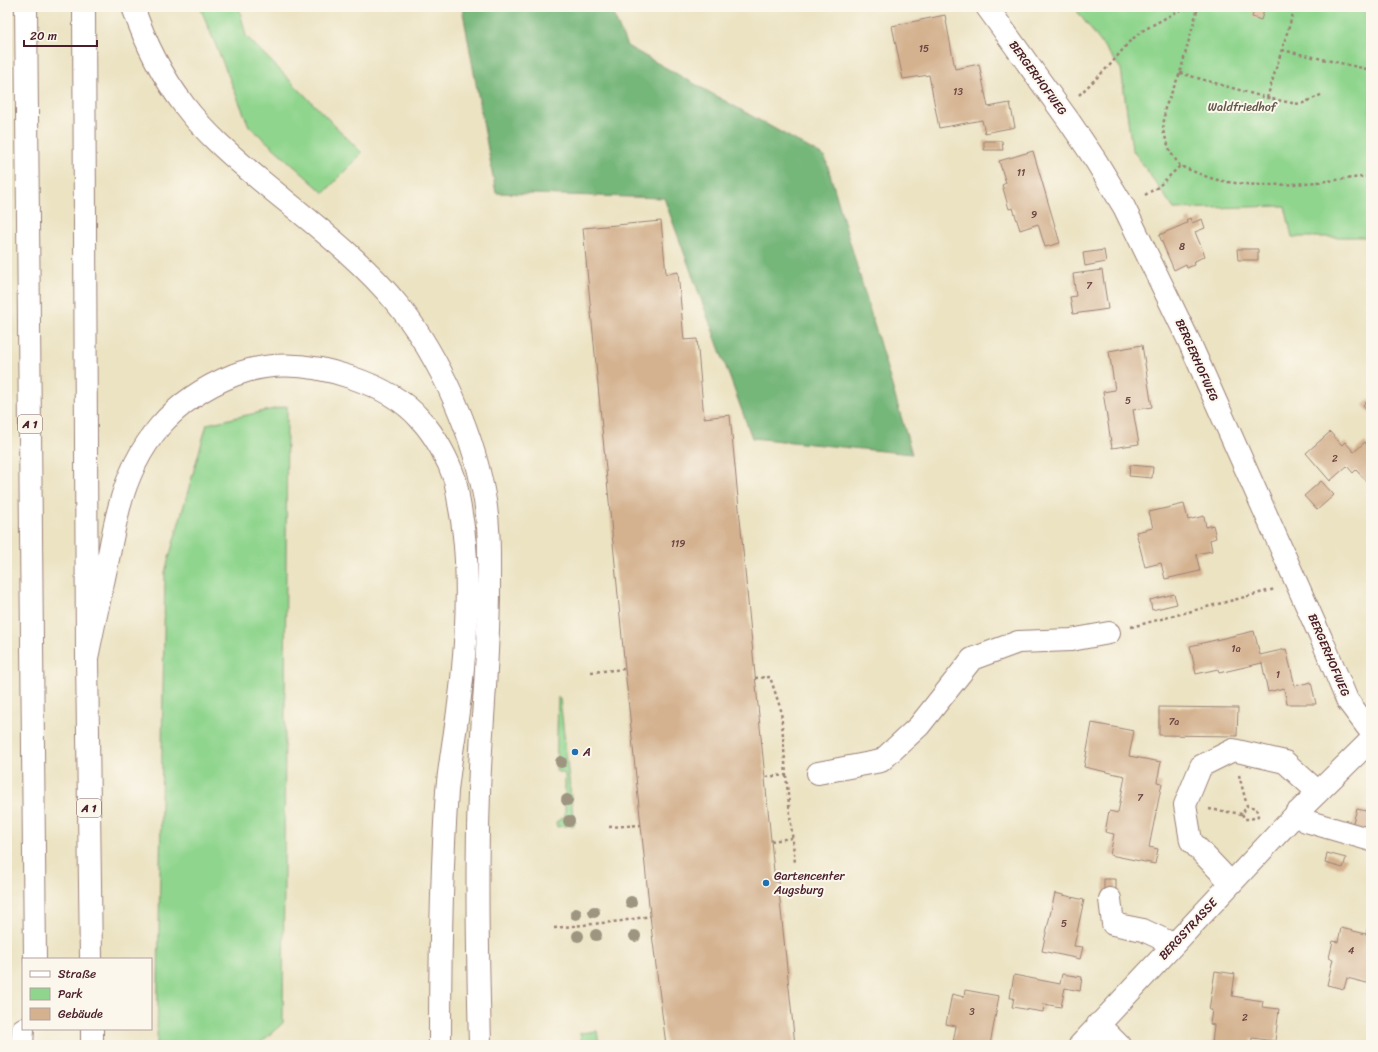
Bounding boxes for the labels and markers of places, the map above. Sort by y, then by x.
place label: A [582,741,591,763]
marker: A [570,747,580,757]
place label: Gartencenter Augsburg [773,865,846,901]
marker: Gartencenter Augsburg [761,878,771,888]

